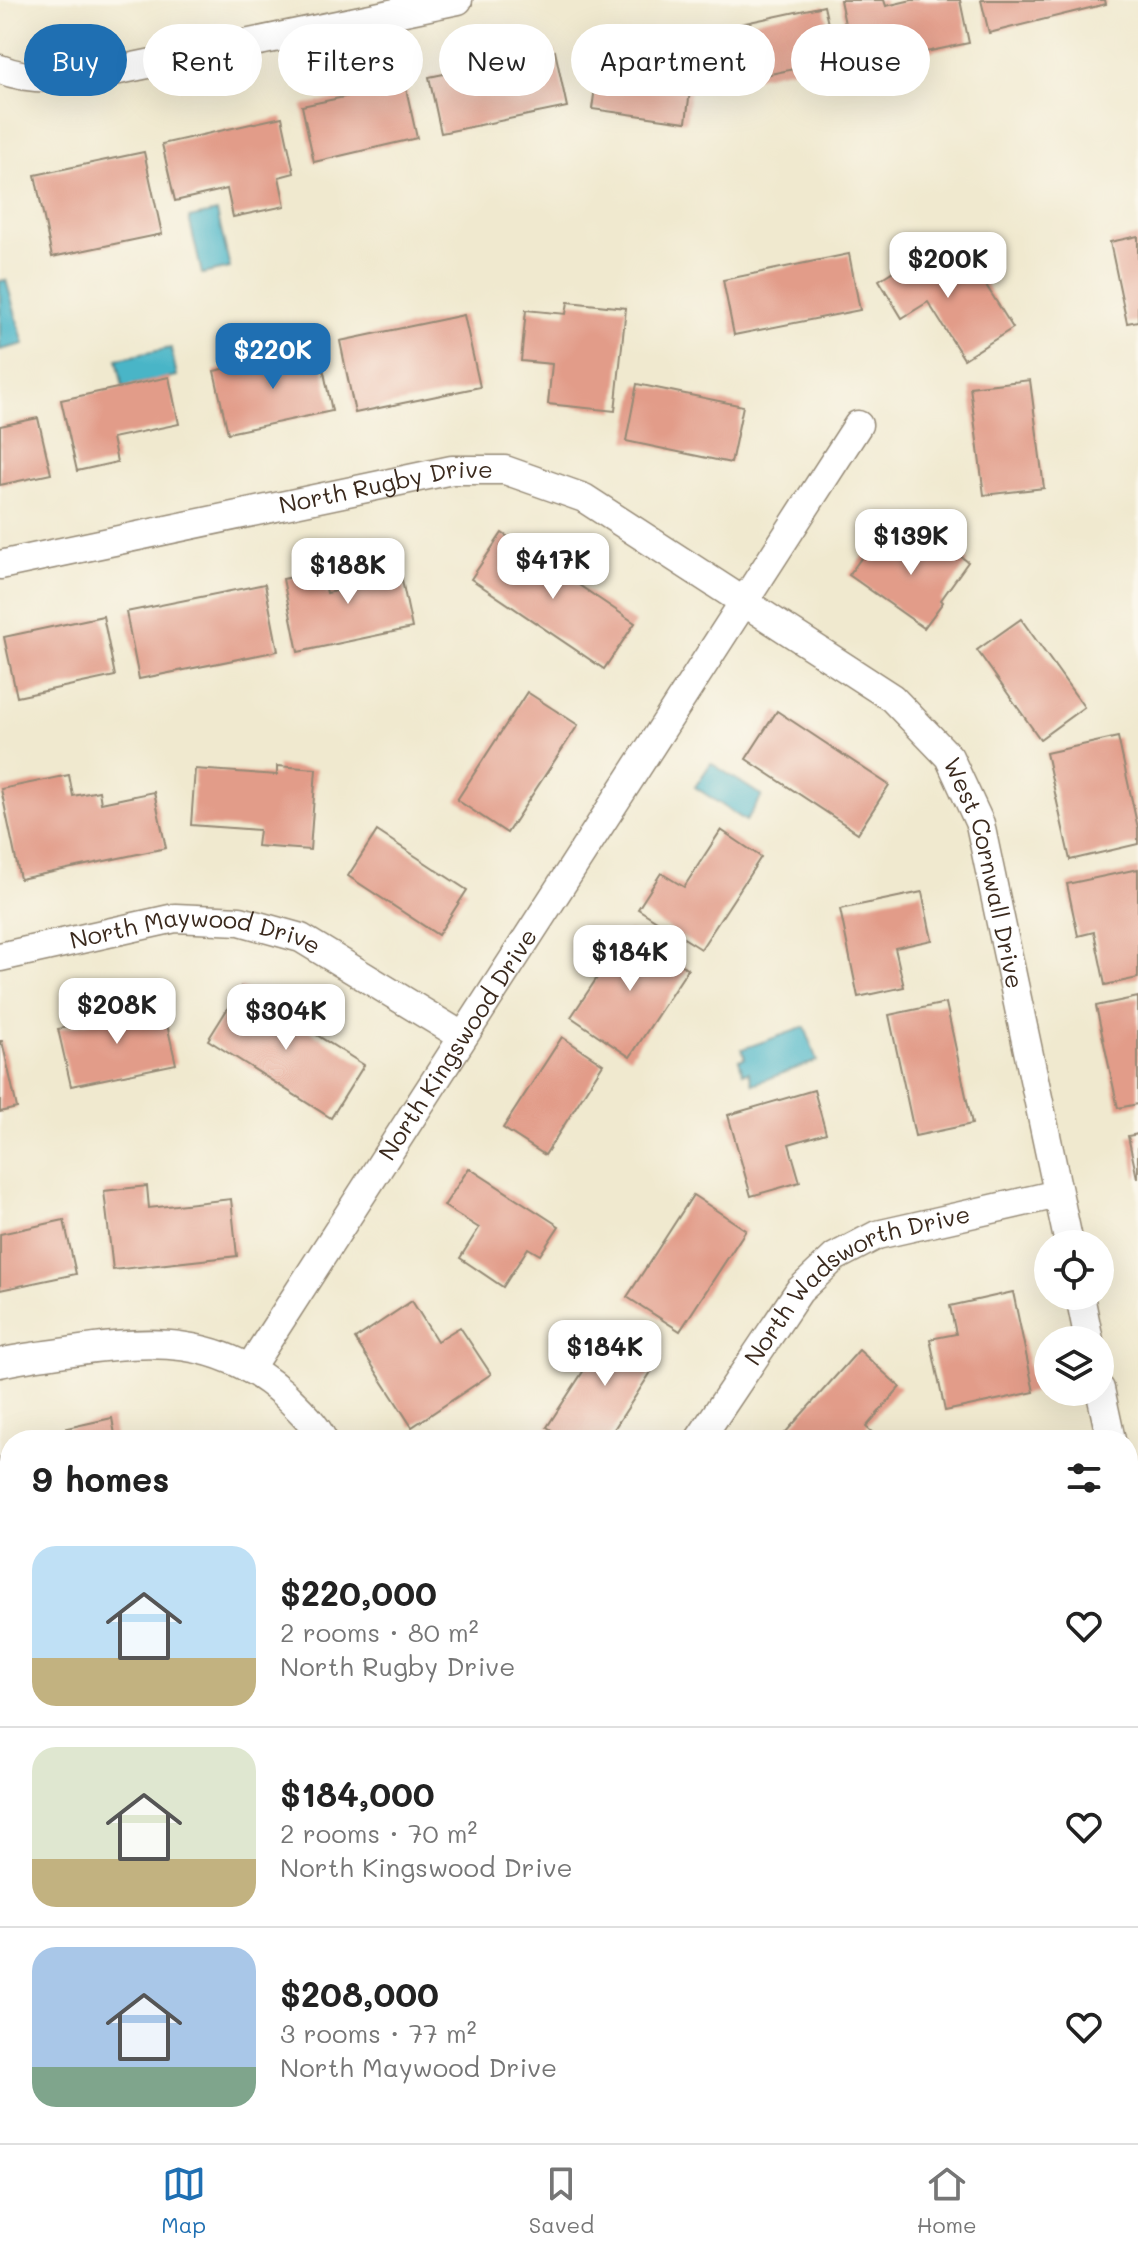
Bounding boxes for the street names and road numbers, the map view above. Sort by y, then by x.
street label: North Rugby Drive [276,452,493,520]
street label: West Cornwall Drive [937,752,1031,991]
street label: North Maywood Drive [67,901,327,961]
street label: North Kingswood Drive [371,922,543,1166]
street label: North Wadsworth Drive [736,1197,973,1371]

